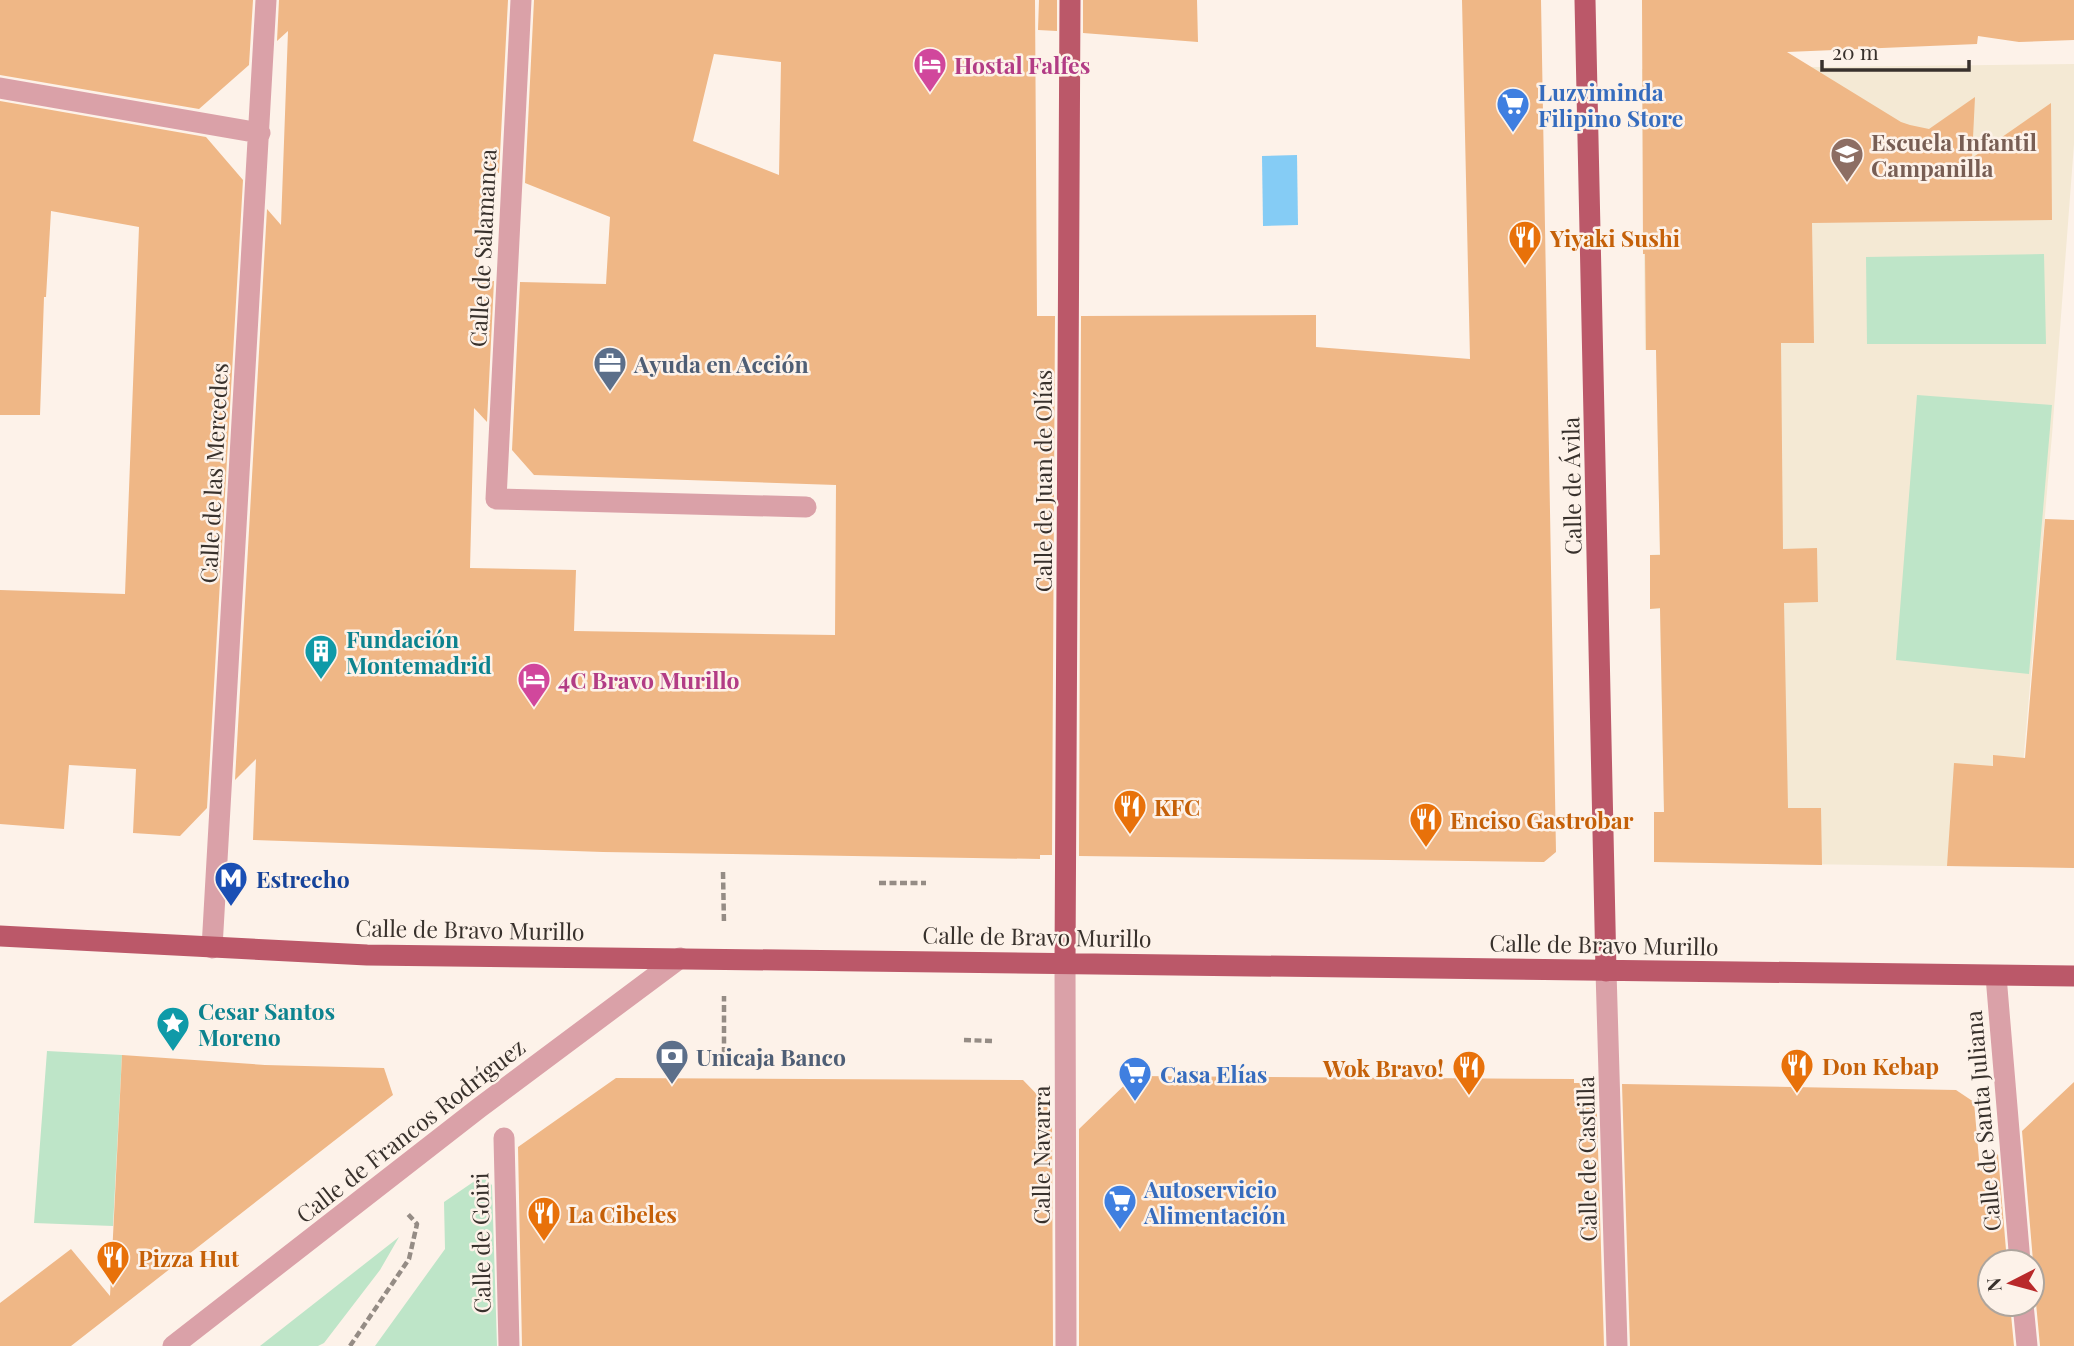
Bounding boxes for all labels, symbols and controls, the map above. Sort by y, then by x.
scale bar [1822,28,1969,72]
text: 20 m [1832,37,1879,65]
hotel icon: Hostal Falfes [911,45,949,94]
place label: Hostal Falfes [954,49,1090,80]
place label: Luzviminda Filipino Store [1538,76,1683,133]
supermarket icon: Luzviminda Filipino Store [1494,85,1532,134]
place label: Escuela Infantil Campanilla [1871,126,2037,183]
school or university icon: Escuela Infantil Campanilla [1828,135,1866,184]
street label: Calle de Salamanca [461,148,503,348]
restaurant icon: Yiyaki Sushi [1506,218,1544,267]
place label: Yiyaki Sushi [1549,222,1680,253]
office icon: Ayuda en Acción [591,344,629,393]
place label: Ayuda en Acción [633,348,809,379]
street label: Calle de las Mercedes [192,362,234,584]
street label: Calle de Juan de Olías [1027,370,1058,592]
street label: Calle de Ávila [1554,416,1588,555]
place label: Fundación Montemadrid [346,623,492,680]
building icon: Fundación Montemadrid [302,632,340,681]
hotel icon: 4C Bravo Murillo [515,660,553,709]
place label: 4C Bravo Murillo [558,664,739,695]
restaurant icon: KFC [1111,787,1149,836]
place label: KFC [1154,791,1200,822]
restaurant icon: Enciso Gastrobar [1407,800,1445,849]
place label: Enciso Gastrobar [1450,804,1634,835]
metro station icon: Estrecho [212,859,250,908]
place label: Estrecho [256,863,350,894]
street label: Calle de Bravo Murillo [355,912,585,946]
street label: Calle de Bravo Murillo [922,919,1152,953]
street label: Calle de Bravo Murillo [1489,927,1719,961]
place label: Cesar Santos Moreno [198,995,335,1052]
place icon: Cesar Santos Moreno [154,1004,192,1053]
street label: Calle de Santa Juliana [1957,1009,2007,1233]
street label: Calle de Francos Rodríguez [289,1031,531,1229]
bank icon: Unicaja Banco [653,1037,691,1086]
place label: Unicaja Banco [696,1041,846,1072]
restaurant icon: Don Kebap [1778,1046,1816,1095]
restaurant icon: Wok Bravo! [1450,1048,1488,1097]
place label: Don Kebap [1822,1050,1939,1081]
place label: Wok Bravo! [1322,1052,1444,1083]
supermarket icon: Casa Elías [1116,1054,1154,1103]
place label: Casa Elías [1160,1058,1267,1089]
street label: Calle de Castilla [1569,1076,1603,1242]
street label: Calle Navarra [1025,1085,1056,1225]
street label: Calle de Goiri [463,1172,497,1314]
place label: Autoservicio Alimentación [1143,1173,1286,1230]
supermarket icon: Autoservicio Alimentación [1101,1182,1139,1231]
restaurant icon: La Cibeles [525,1194,563,1243]
place label: La Cibeles [568,1198,677,1229]
restaurant icon: Pizza Hut [94,1238,132,1287]
place label: Pizza Hut [138,1242,240,1273]
north arrow [1976,1248,2046,1318]
text: N [1979,1276,2007,1293]

